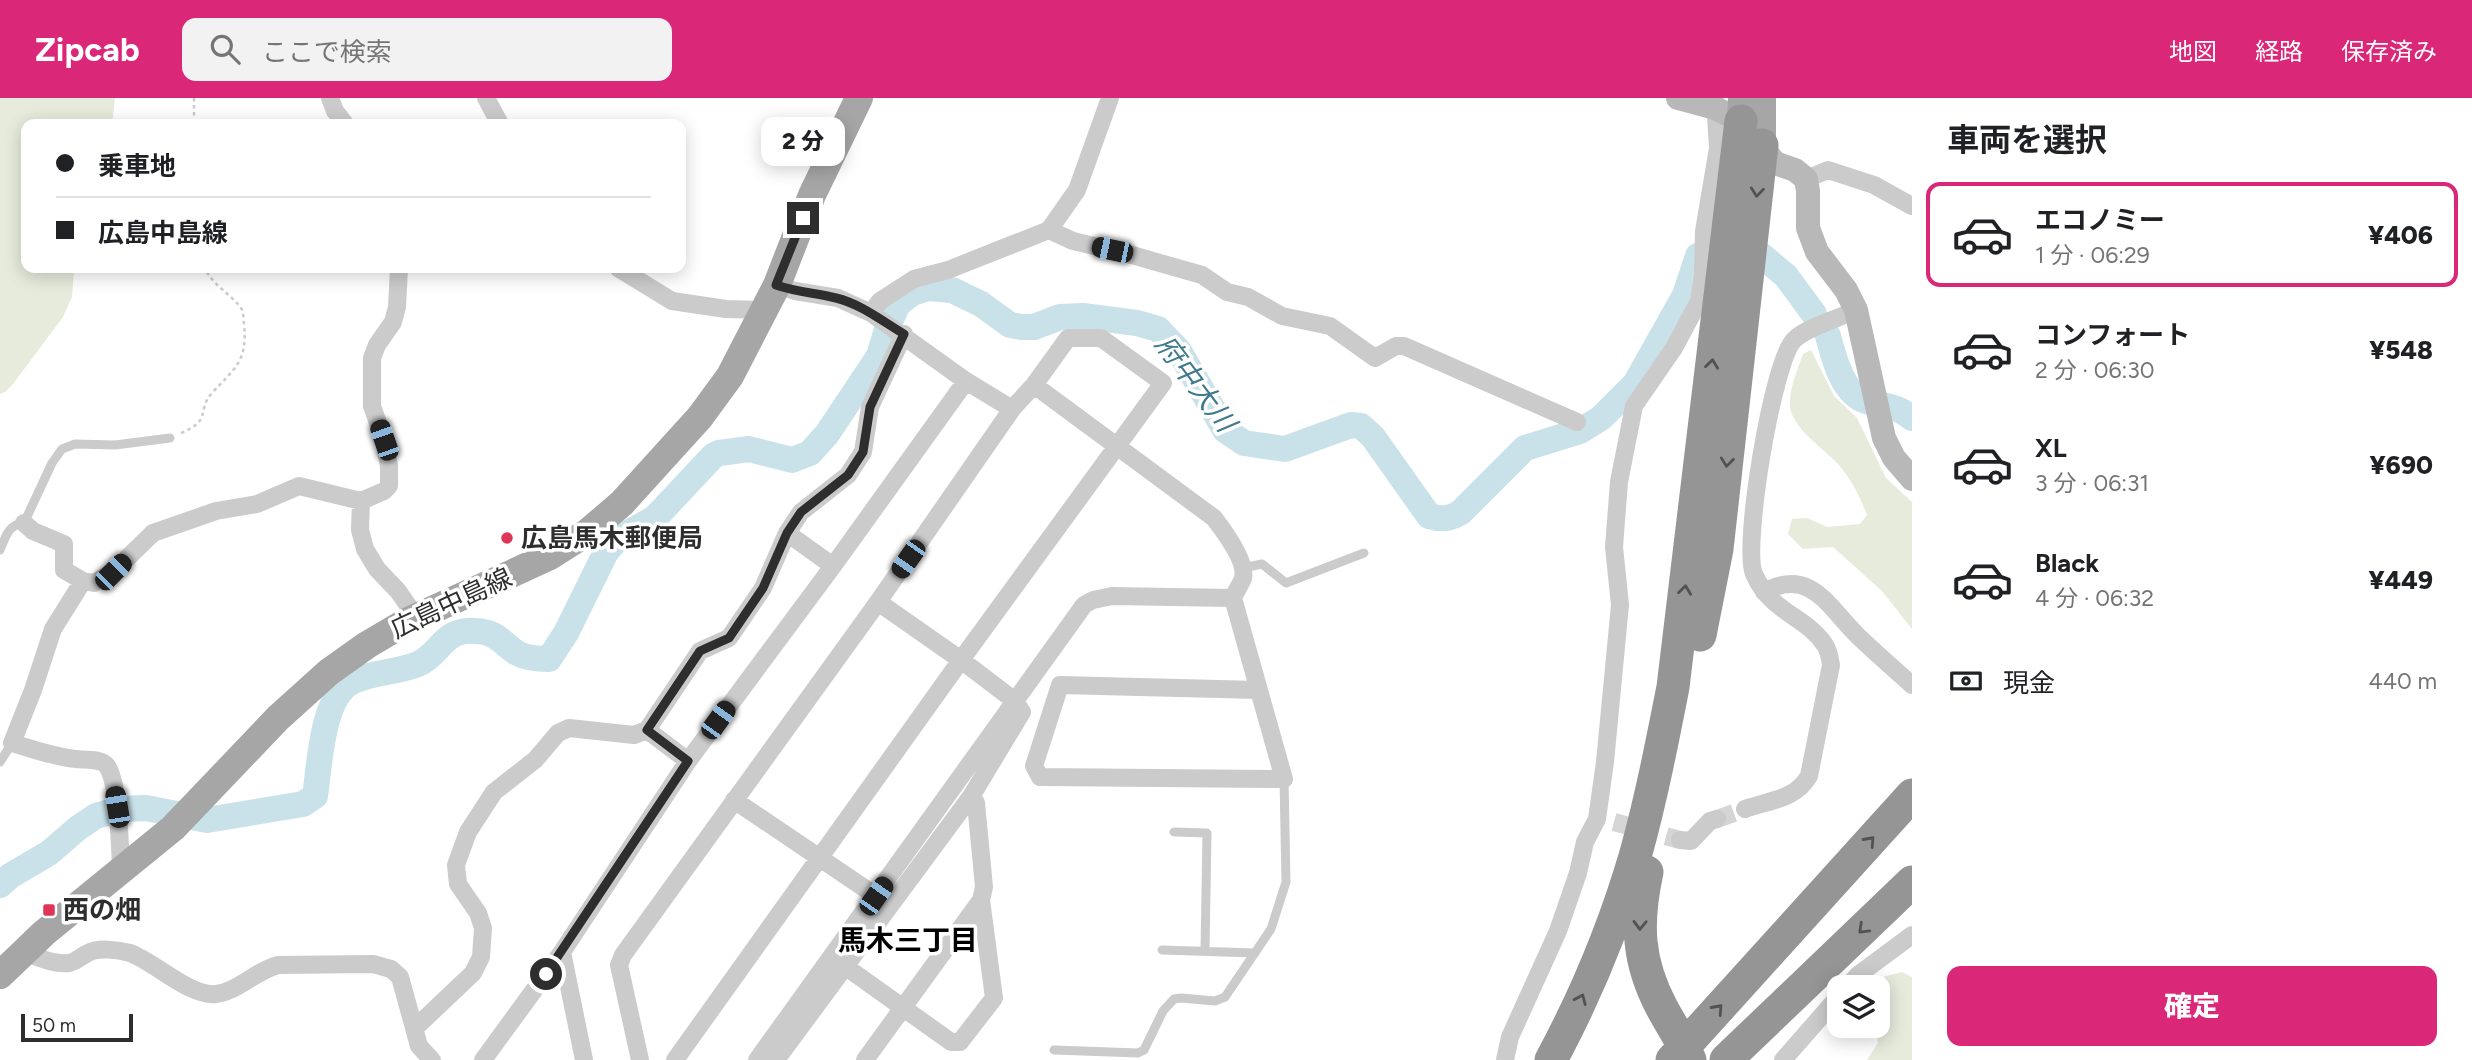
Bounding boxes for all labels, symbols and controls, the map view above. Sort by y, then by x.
search box [182,18,672,81]
text: Zipcab [35,30,140,69]
icon: search [206,30,244,68]
text: ここで検索 [262,36,392,68]
text: 地図 [2169,37,2217,66]
text: 経路 [2255,37,2303,66]
text: 保存済み [2341,37,2437,66]
callout: 2 分 [761,116,845,166]
text: 車両を選択 [1947,121,2107,159]
text: 2 分 [782,127,824,155]
text: 乗車地 [98,150,176,182]
one-way arrow [1749,186,1764,198]
route end [787,202,819,234]
icon: car [1951,203,2014,266]
text: エコノミー [2035,204,2165,236]
text: 広島中島線 [98,217,228,249]
text: ¥406 [2368,219,2433,251]
car [1090,235,1135,265]
text: 1 分 · 06:29 [2035,241,2150,269]
icon: car [1951,318,2014,381]
text: コンフォート [2035,319,2190,351]
water label: 府中大川 [1149,328,1245,440]
text: ¥548 [2369,334,2433,366]
text: 2 分 · 06:30 [2035,356,2155,384]
one-way arrow [1705,359,1720,370]
car [368,417,401,463]
text: XL [2035,432,2067,464]
icon: car [1951,433,2014,496]
text: ¥690 [2369,449,2433,481]
one-way arrow [1719,456,1734,468]
text: 3 分 · 06:31 [2035,469,2149,497]
place label: 広島馬木郵便局 [521,522,703,554]
marker: 広島馬木郵便局 [499,530,515,546]
car [888,536,929,582]
text: Black [2035,547,2099,579]
icon: car [1951,548,2014,611]
car [91,550,136,594]
street label: 広島中島線 [385,561,517,645]
text: ¥449 [2368,564,2433,596]
one-way arrow [1678,584,1693,596]
text: 4 分 · 06:32 [2035,584,2154,612]
icon: cash [1947,662,1985,700]
text: 現金 [2003,667,2055,699]
text: 440 m [2368,667,2437,695]
car [698,697,739,743]
car [104,785,131,829]
one-way arrow [1862,836,1875,849]
car [856,873,897,919]
place label: 西の畑 [63,894,141,926]
marker: 西の畑 [41,902,57,918]
one-way arrow [1858,920,1871,933]
one-way arrow [1632,921,1648,931]
district label: 馬木三丁目 [838,923,978,957]
route start [530,958,562,990]
button: 確定 [1947,966,2437,1046]
map controls [1827,975,1890,1038]
button: layers [1827,975,1890,1038]
one-way arrow [1573,994,1587,1006]
one-way arrow [1709,1005,1722,1018]
scale bar [21,1011,133,1043]
text: 50 m [32,1014,76,1037]

